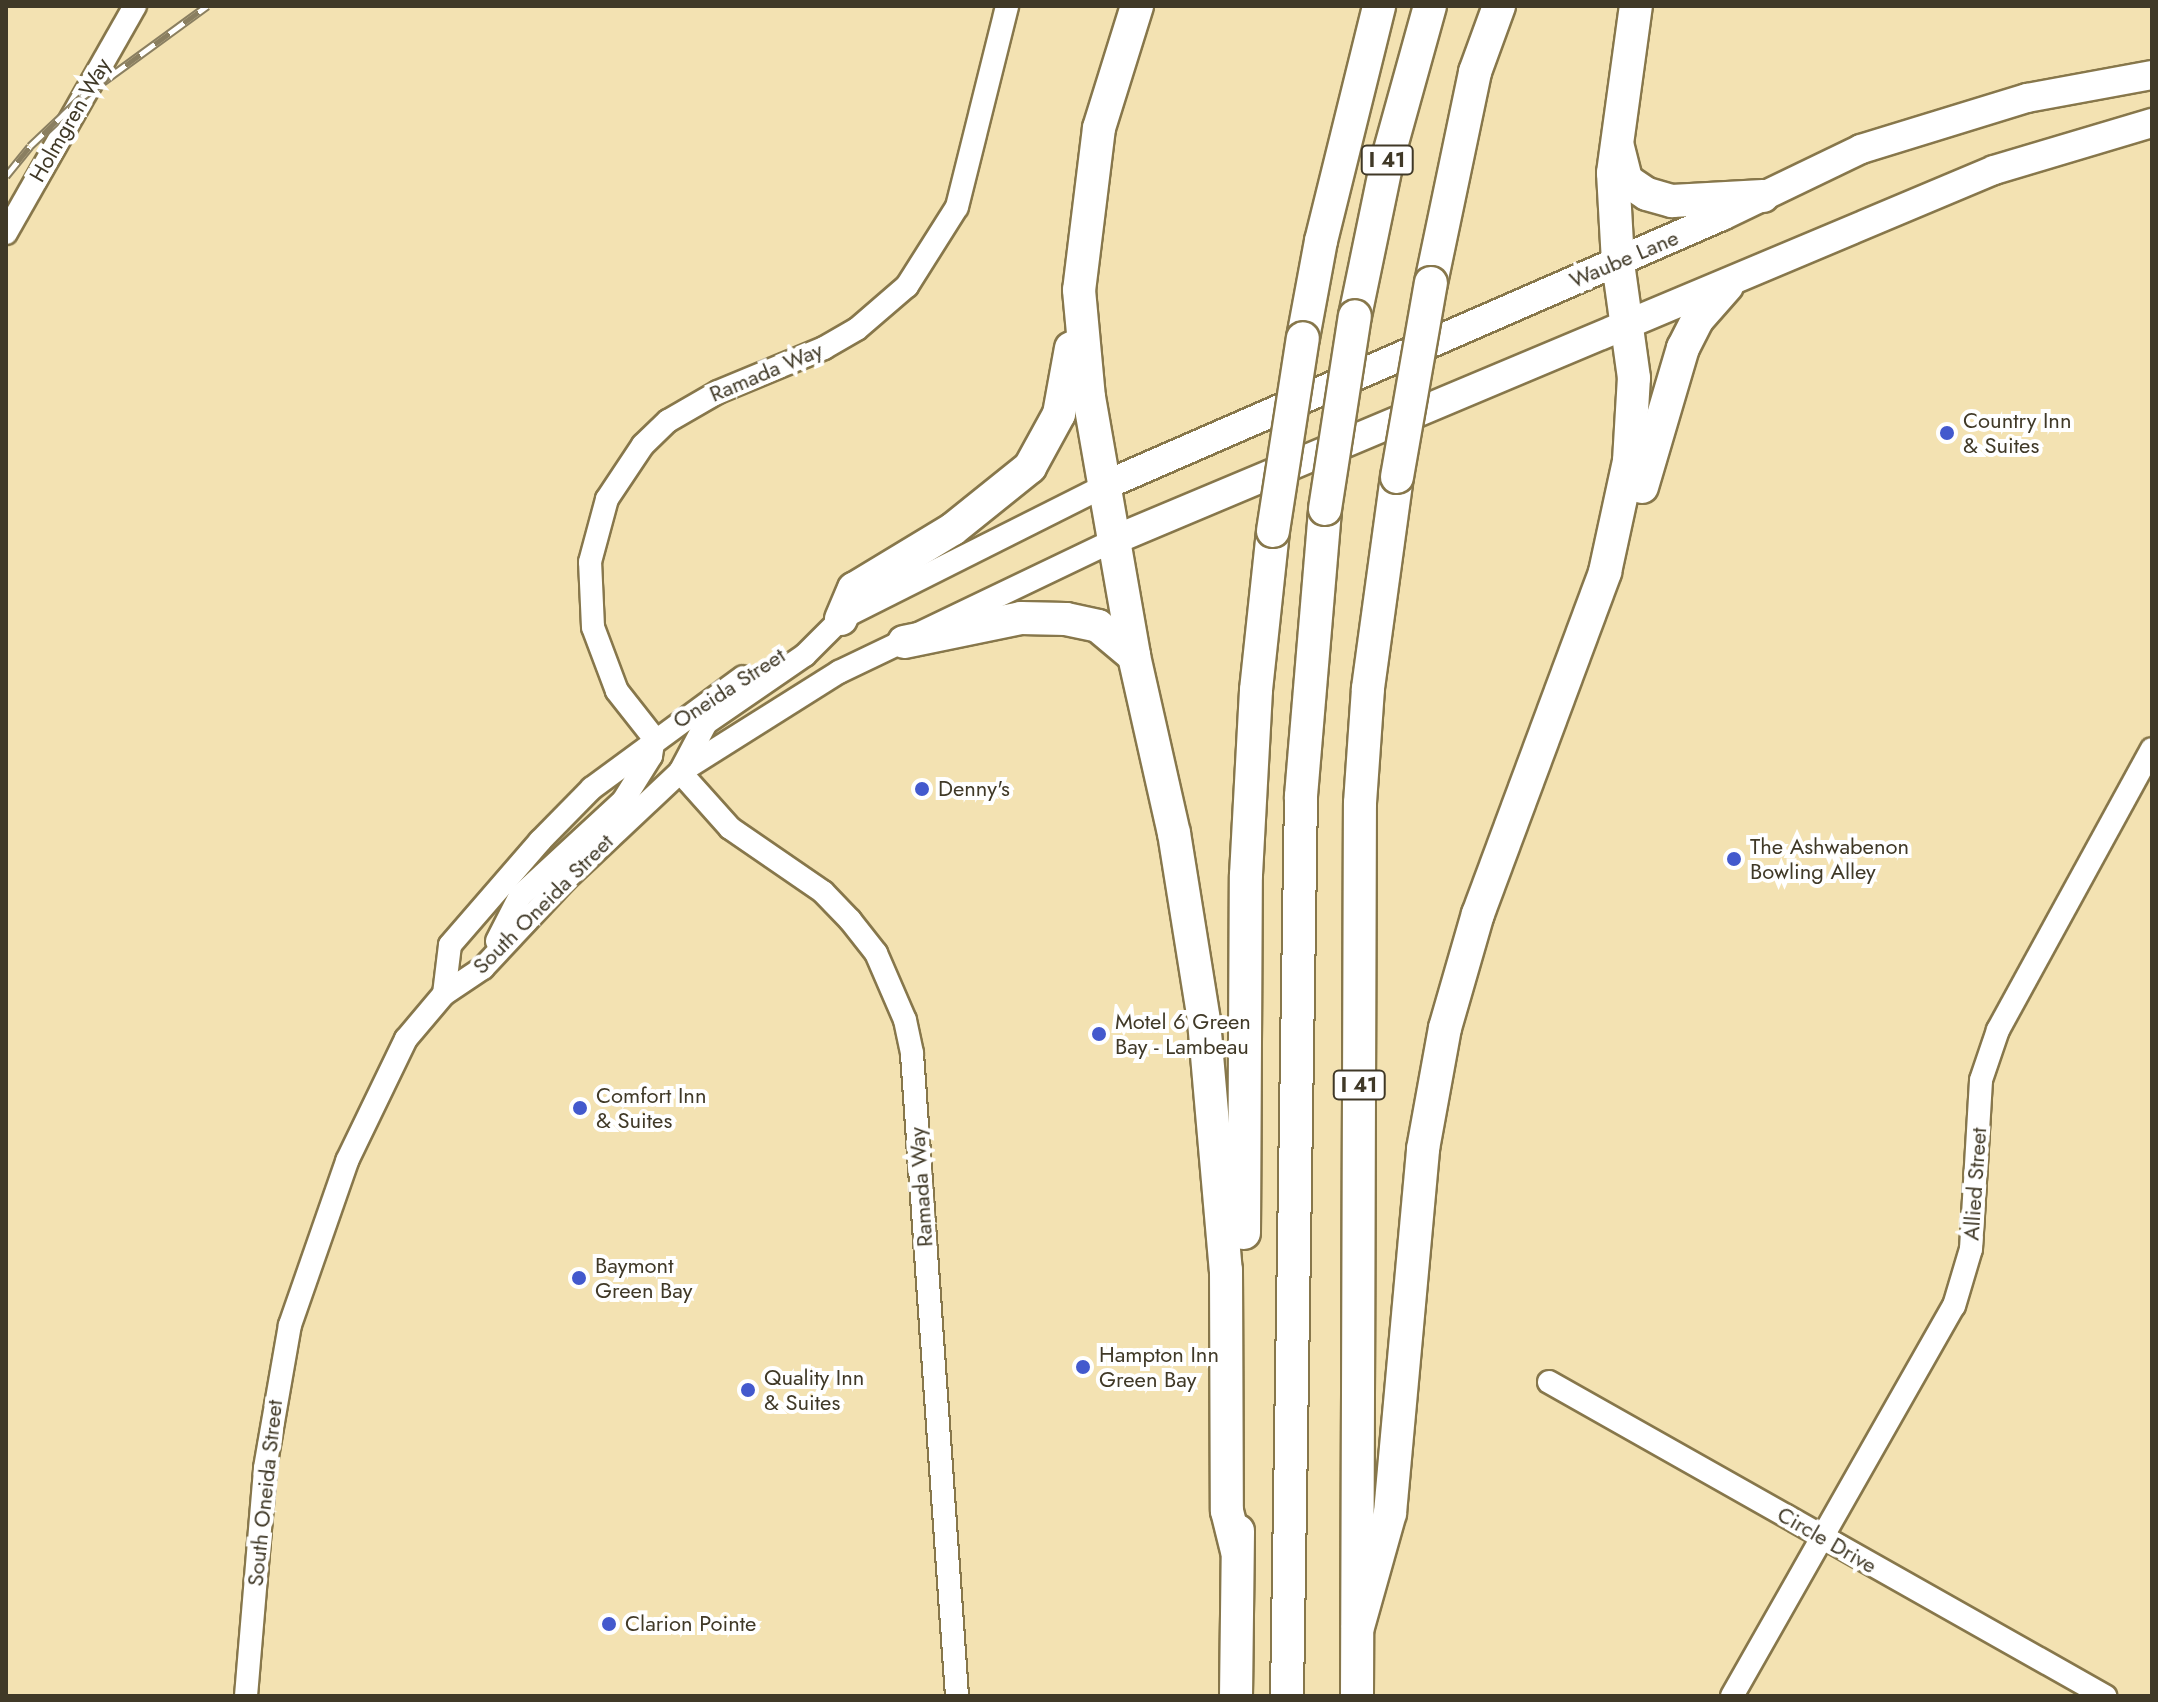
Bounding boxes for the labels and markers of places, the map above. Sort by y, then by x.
place label: Country Inn & Suites [1963,407,2071,458]
marker: Country Inn & Suites [1938,424,1956,442]
place label: Denny's [938,776,1010,802]
marker: Denny's [913,780,931,798]
place label: The Ashwabenon Bowling Alley [1750,833,1909,884]
marker: The Ashwabenon Bowling Alley [1725,850,1743,868]
place label: Motel 6 Green Bay - Lambeau [1115,1008,1251,1060]
marker: Motel 6 Green Bay - Lambeau [1090,1025,1108,1043]
place label: Comfort Inn & Suites [596,1082,706,1134]
marker: Comfort Inn & Suites [571,1099,589,1117]
place label: Baymont Green Bay [595,1252,693,1304]
marker: Baymont Green Bay [570,1269,588,1287]
place label: Hampton Inn Green Bay [1099,1341,1219,1392]
marker: Hampton Inn Green Bay [1074,1358,1092,1376]
place label: Quality Inn & Suites [764,1364,864,1416]
marker: Quality Inn & Suites [739,1381,757,1399]
place label: Clarion Pointe [625,1611,756,1637]
marker: Clarion Pointe [600,1615,618,1633]

